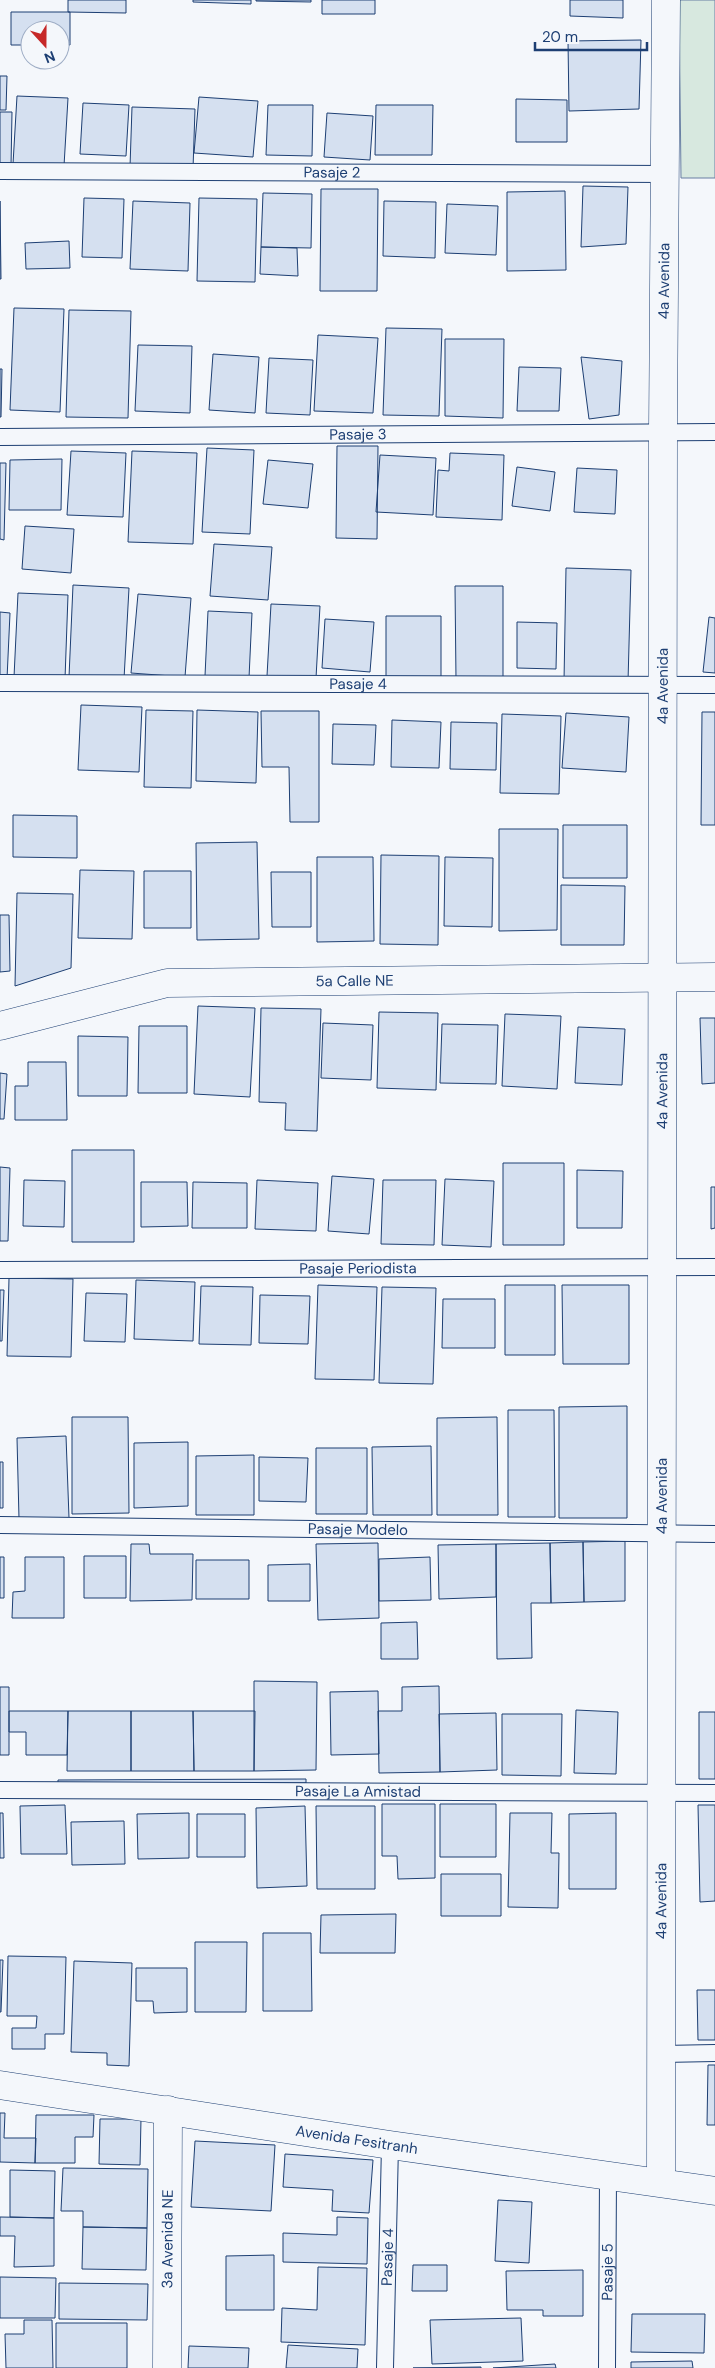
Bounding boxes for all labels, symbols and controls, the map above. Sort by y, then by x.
north arrow [20,20,70,70]
scale bar [535,20,648,52]
text: 20 m [542,27,578,47]
text: N [42,47,58,67]
street label: Pasaje 2 [303,162,361,183]
street label: 4a Avenida [654,243,674,319]
street label: Pasaje 3 [329,424,387,445]
street label: 4a Avenida [653,648,673,724]
street label: Pasaje 4 [329,674,387,694]
street label: 5a Calle NE [315,971,394,991]
street label: 4a Avenida [652,1053,672,1129]
street label: Pasaje Periodista [299,1258,417,1279]
street label: 4a Avenida [652,1458,672,1534]
street label: Pasaje Modelo [308,1519,408,1540]
street label: Pasaje La Amistad [295,1781,421,1802]
street label: 4a Avenida [651,1863,671,1939]
street label: Avenida Fesitranh [294,2121,419,2159]
street label: 3a Avenida NE [157,2189,178,2289]
street label: Pasaje 4 [377,2228,398,2286]
street label: Pasaje 5 [597,2243,618,2301]

